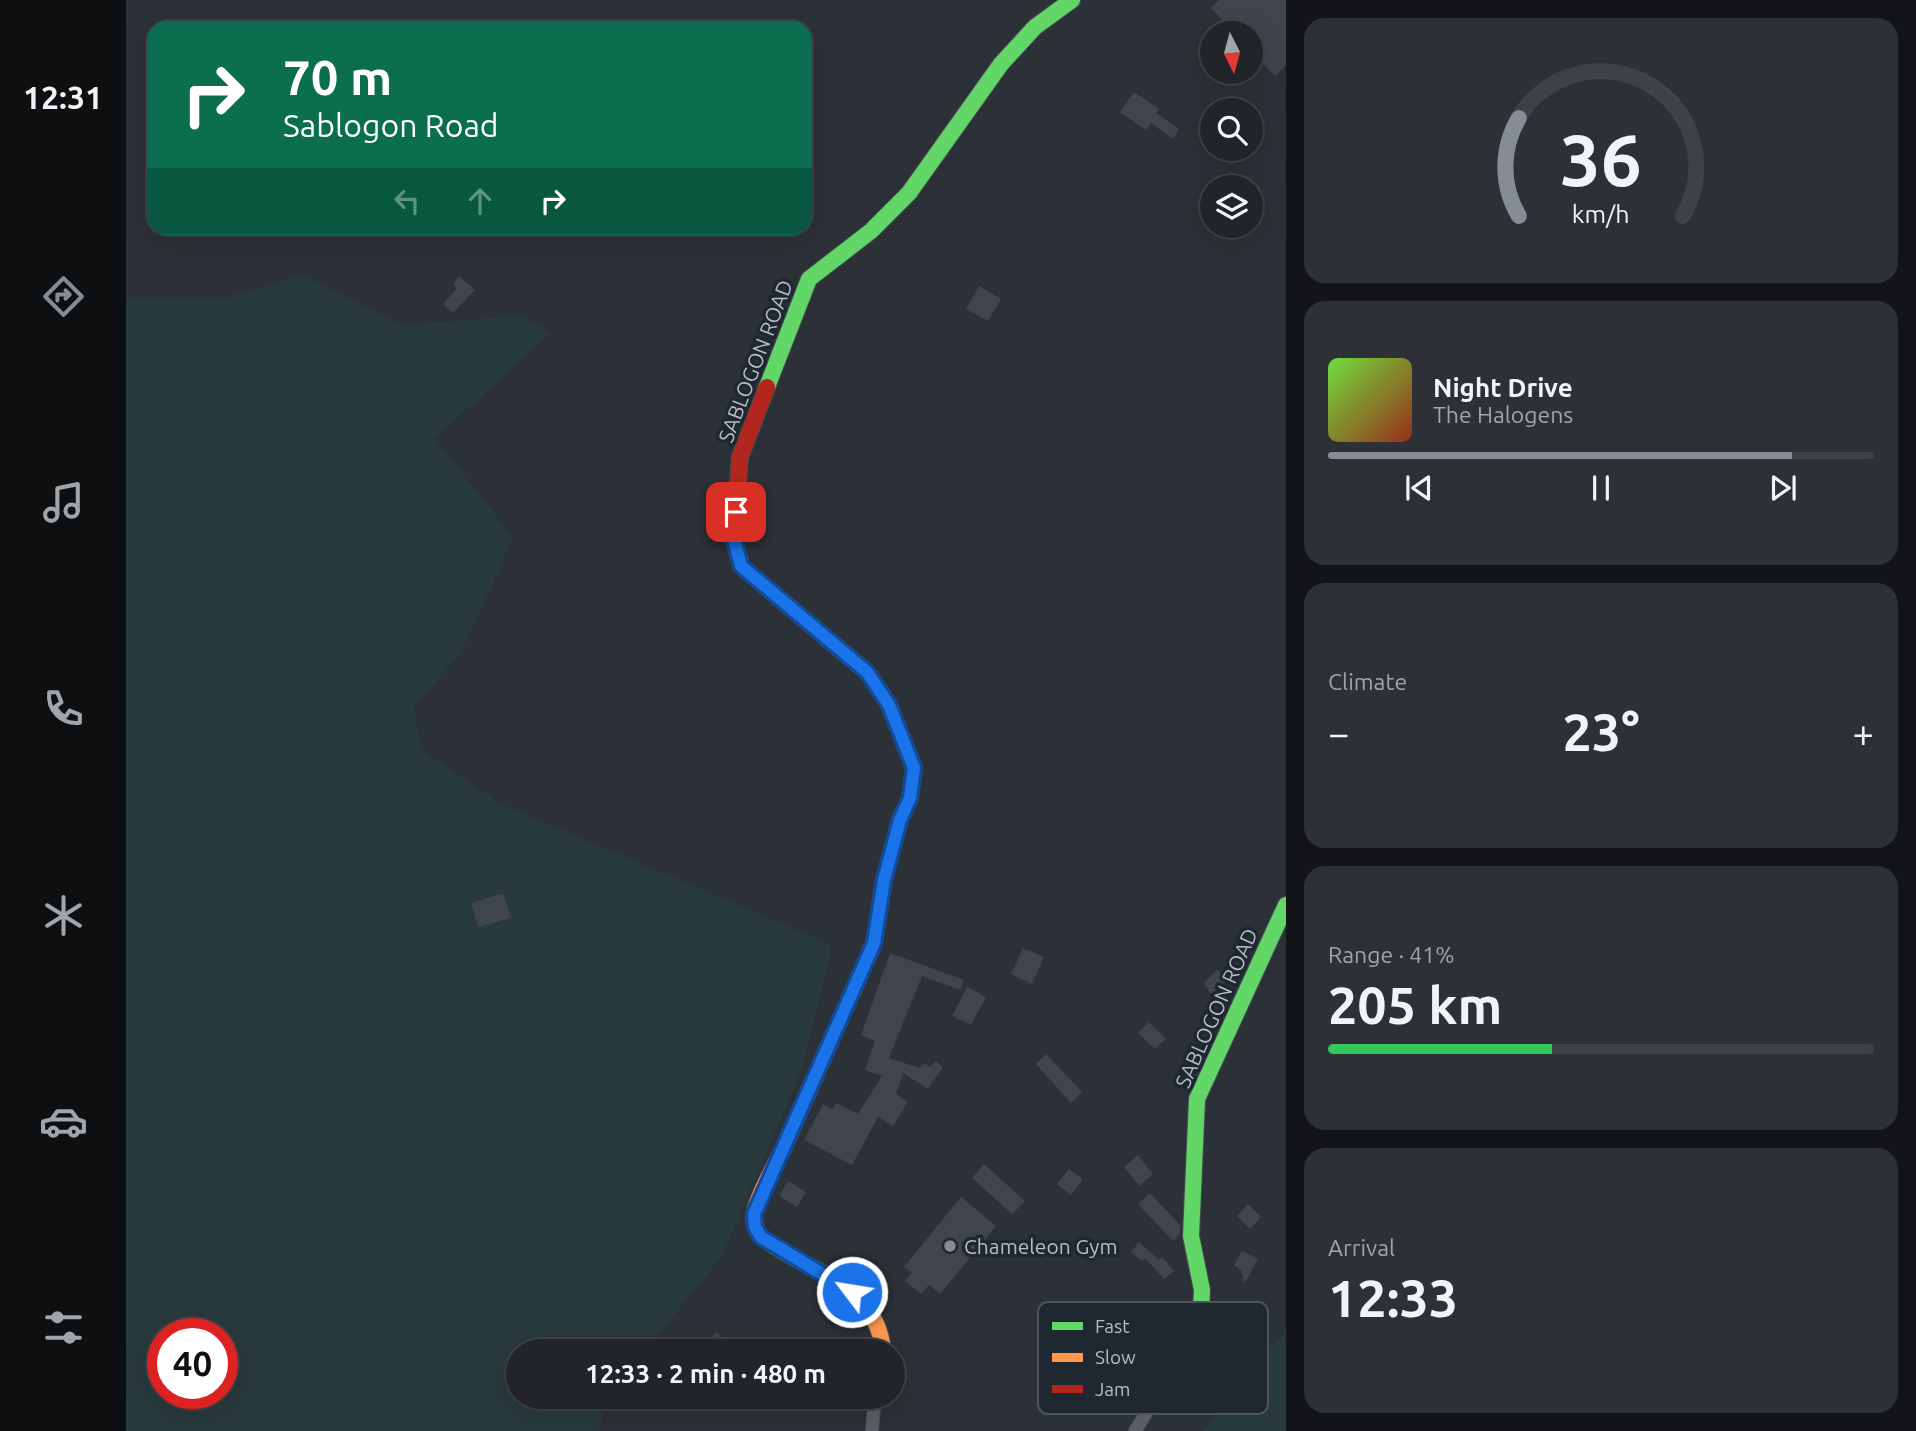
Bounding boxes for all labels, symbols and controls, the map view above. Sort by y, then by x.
north arrow [1200,21,1264,84]
map controls [1200,21,1263,238]
icon: right [168,49,259,140]
text: 70 m [283,49,392,104]
text: 12:31 [23,79,103,115]
button: search [1200,98,1263,161]
text: Sablogon Road [283,107,499,143]
text: 36 [1560,119,1642,201]
button: layers [1200,175,1263,238]
icon: left [388,182,426,220]
icon: ahead [461,182,499,220]
icon: right [534,182,572,220]
text: km/h [1572,200,1630,228]
icon: directions [39,272,88,321]
street label: SABLOGON ROAD [713,276,797,446]
text: Night Drive [1433,373,1573,402]
text: The Halogens [1433,402,1573,427]
icon: previous [1400,469,1438,507]
icon: pause [1582,469,1620,507]
icon: next [1764,469,1802,507]
icon: music [39,478,88,527]
pin [706,482,766,542]
icon: arrive [717,493,755,531]
text: Climate [1328,669,1407,694]
icon: phone [39,684,88,733]
text: 23° [1562,703,1640,761]
text: − [1328,712,1349,754]
text: + [1853,712,1874,754]
icon: climate [39,891,88,940]
street label: SABLOGON ROAD [1170,925,1262,1091]
text: Range · 41% [1328,942,1455,967]
text: 205 km [1328,976,1502,1034]
icon: car [39,1097,88,1146]
place label: Chameleon Gym [964,1234,1118,1258]
text: Arrival [1328,1235,1395,1260]
marker: Chameleon Gym [942,1238,958,1254]
position arrow [815,1255,889,1329]
text: 12:33 [1328,1269,1458,1327]
legend [1038,1302,1268,1414]
icon: filters [39,1303,88,1352]
text: Fast [1095,1315,1130,1337]
speed limit sign: 40 [147,1318,238,1409]
text: Slow [1095,1346,1136,1368]
text: 12:33 · 2 min · 480 m [585,1359,826,1388]
text: Jam [1095,1378,1131,1400]

